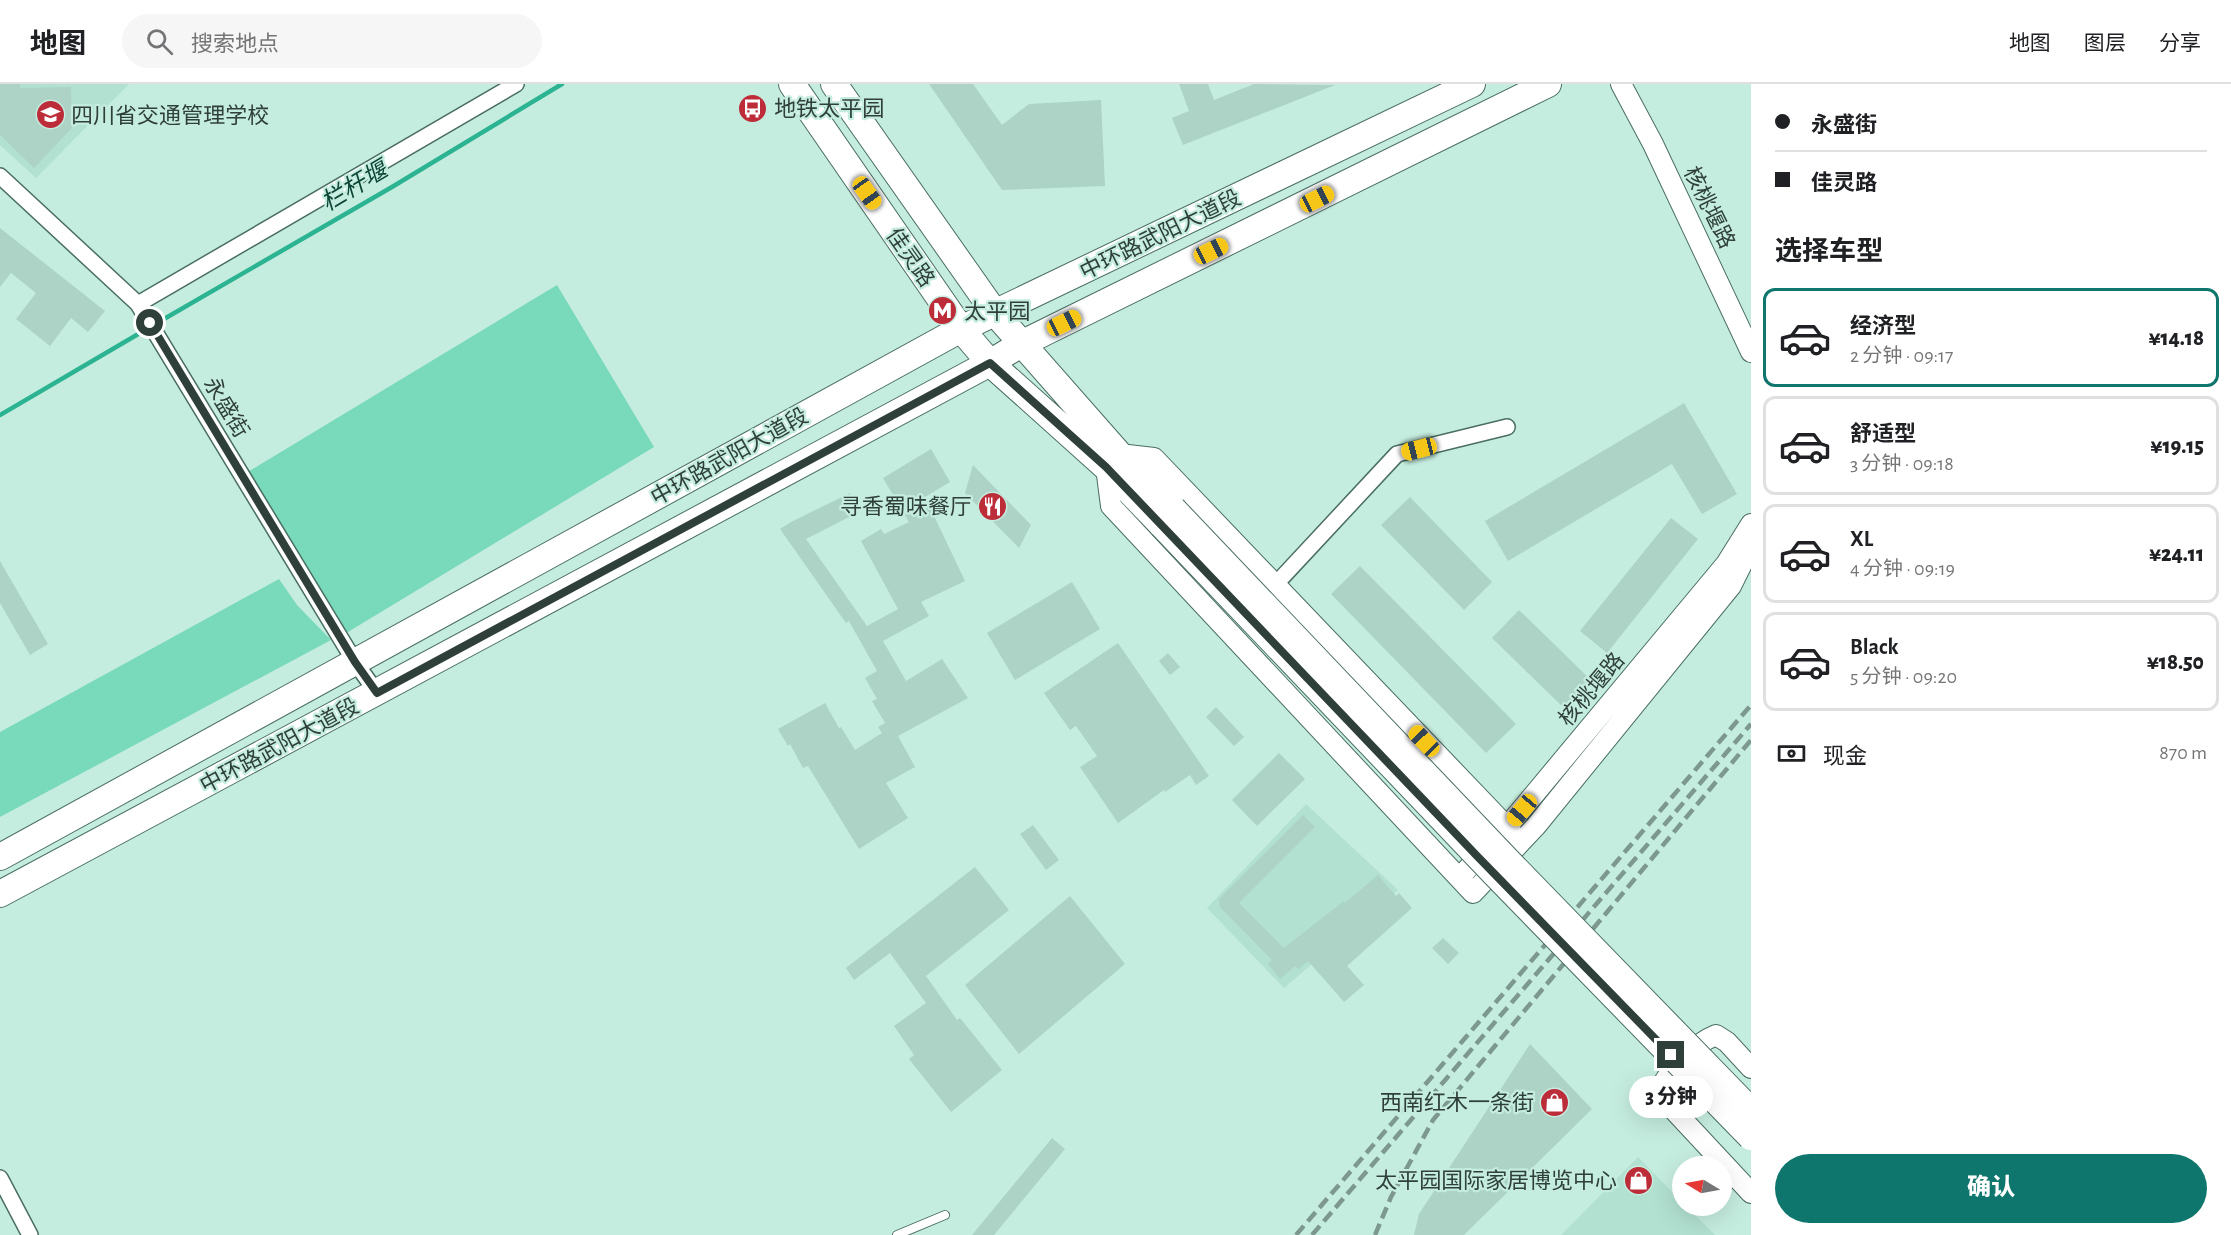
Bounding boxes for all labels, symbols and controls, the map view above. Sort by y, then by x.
search box [122,14,542,68]
icon: search [143,25,176,58]
text: 地图 [30,31,86,59]
text: 搜索地点 [191,33,279,55]
text: 地图 [2009,33,2051,54]
text: 图层 [2084,33,2126,54]
text: 分享 [2159,33,2201,54]
bus stop icon: 地铁太平园 [737,92,769,124]
place label: 地铁太平园 [774,97,884,120]
school or university icon: 四川省交通管理学校 [34,99,66,131]
place label: 四川省交通管理学校 [71,104,269,127]
text: 永盛街 [1811,114,1877,136]
water label: 栏杆堰 [316,154,395,216]
street label: 核桃堰路 [1680,163,1739,252]
text: 佳灵路 [1811,172,1877,194]
car [849,173,885,213]
car [1297,183,1337,215]
street label: 中环路武阳大道段 [1076,186,1244,283]
street label: 佳灵路 [882,224,939,291]
car [1191,235,1231,267]
text: 选择车型 [1775,238,1883,265]
metro station icon: 太平园 [927,295,959,327]
place label: 太平园 [964,300,1030,323]
car [1044,307,1084,339]
route start [136,309,163,336]
icon: car [1778,311,1832,365]
text: 经济型 [1850,315,1916,337]
text: ¥14.18 [2148,327,2204,349]
text: 2 分钟 · 09:17 [1850,346,1953,366]
street label: 永盛街 [200,373,253,441]
street label: 中环路武阳大道段 [647,404,812,509]
icon: car [1778,419,1832,473]
text: 舒适型 [1850,423,1916,445]
text: ¥19.15 [2150,435,2204,457]
car [1399,436,1439,462]
text: 3 分钟 · 09:18 [1850,454,1954,474]
restaurant icon: 寻香蜀味餐厅 [977,490,1009,522]
place label: 寻香蜀味餐厅 [840,495,972,518]
icon: car [1778,527,1832,581]
text: XL [1850,528,1873,550]
text: ¥24.11 [2149,543,2204,565]
text: 4 分钟 · 09:19 [1850,559,1955,579]
icon: car [1778,635,1832,689]
text: Black [1850,636,1898,658]
street label: 核桃堰路 [1554,648,1628,730]
text: ¥18.50 [2147,651,2204,673]
text: 5 分钟 · 09:20 [1850,667,1957,687]
street label: 中环路武阳大道段 [196,694,362,797]
car [1405,722,1443,760]
icon: cash [1775,737,1808,770]
text: 870 m [2159,743,2207,763]
text: 现金 [1823,745,1867,767]
car [1504,790,1540,830]
route end [1657,1041,1684,1068]
callout: 3 分钟 [1629,1076,1713,1118]
shop icon: 西南红木一条街 [1539,1086,1571,1118]
text: 3 分钟 [1645,1087,1697,1107]
place label: 西南红木一条街 [1380,1091,1534,1114]
button: 确认 [1775,1154,2207,1223]
north arrow [1672,1156,1732,1216]
map controls [1672,1156,1732,1216]
shop icon: 太平园国际家居博览中心 [1622,1164,1654,1196]
place label: 太平园国际家居博览中心 [1375,1169,1617,1192]

